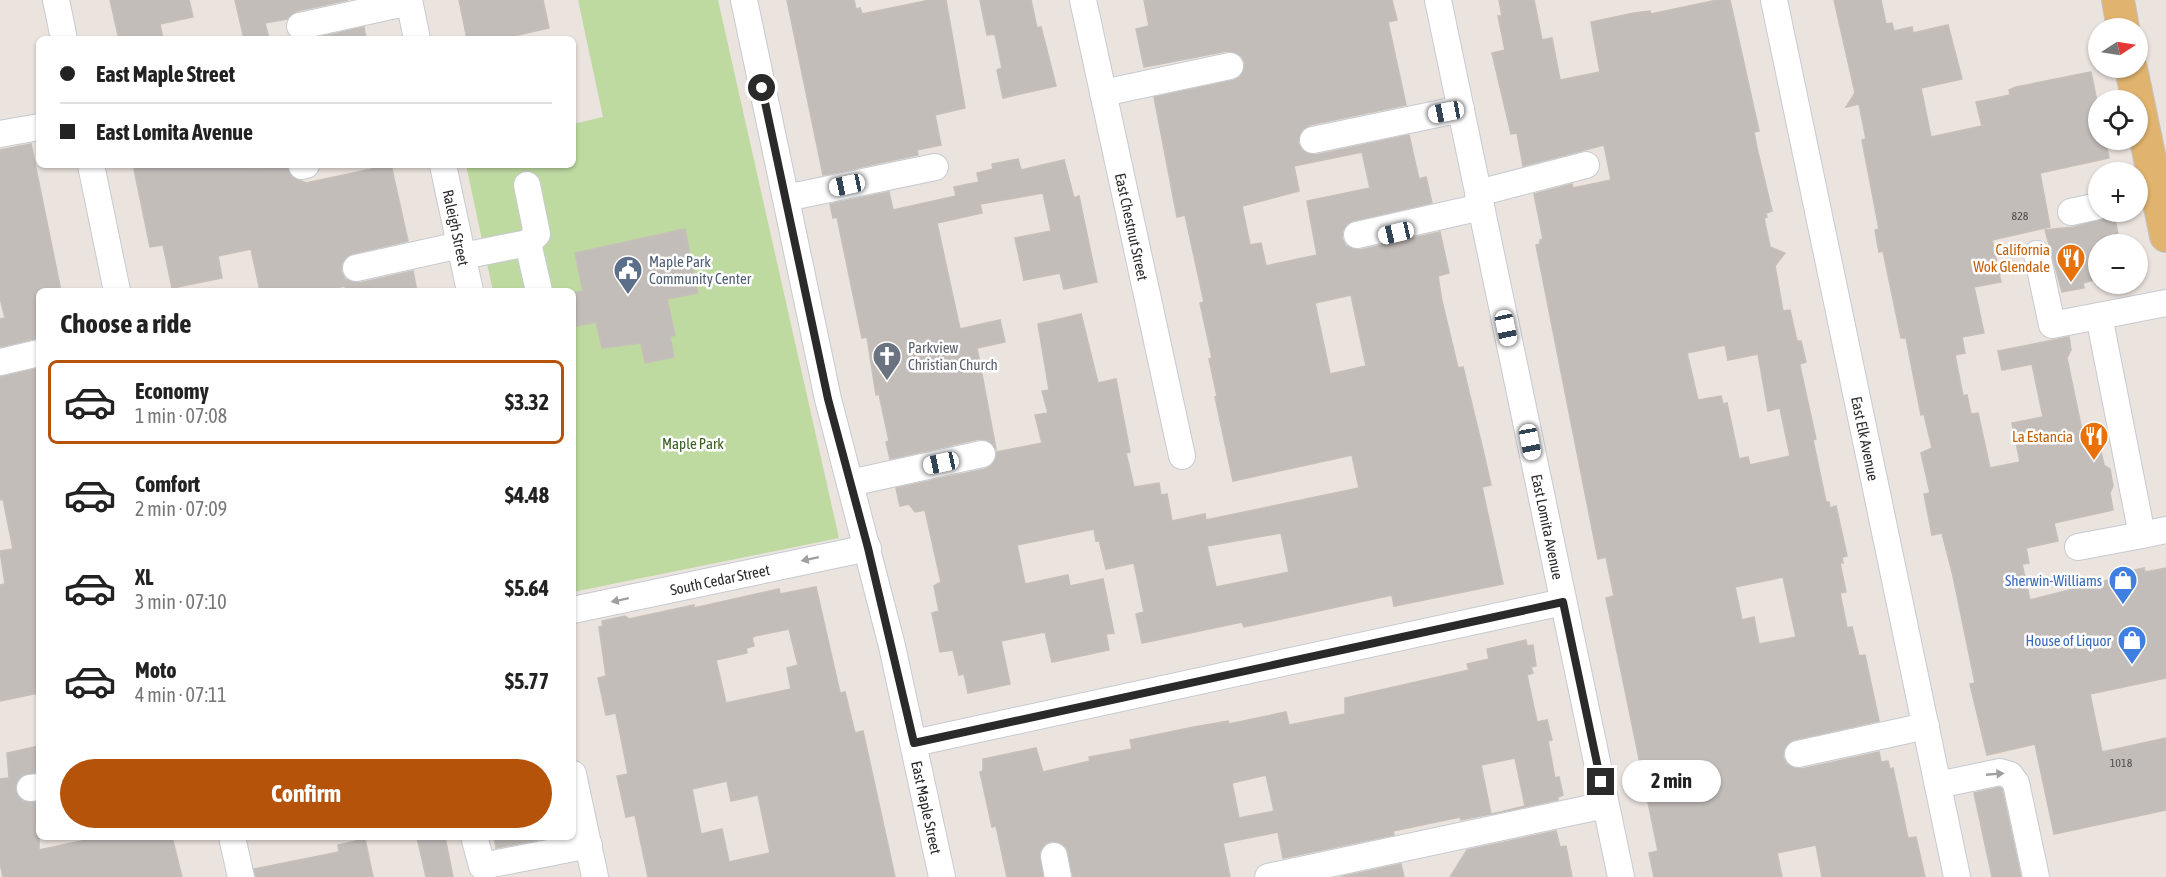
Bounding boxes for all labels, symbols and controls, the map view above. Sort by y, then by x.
north arrow [2088,18,2148,78]
map controls [2088,18,2148,294]
text: East Maple Street [96,61,235,87]
route start [748,74,775,101]
button: locate [2088,90,2148,150]
car [1427,100,1465,124]
text: East Lomita Avenue [96,119,253,145]
button: + [2088,162,2148,222]
street label: East Chestnut Street [1112,171,1152,282]
car [828,172,866,198]
street label: Raleigh Street [440,188,473,267]
house number: 828 [2012,209,2029,223]
car [1376,220,1416,246]
button: − [2088,234,2148,294]
place label: California Wok Glendale [1973,241,2050,275]
restaurant icon: California Wok Glendale [2055,242,2087,284]
place label: Maple Park Community Center [649,253,752,287]
public building icon: Maple Park Community Center [612,254,644,296]
text: Choose a ride [60,308,192,339]
car [1493,309,1519,347]
place label: Parkview Christian Church [908,339,998,373]
church icon: Parkview Christian Church [871,340,903,382]
icon: car [63,375,117,429]
text: Economy [135,378,209,404]
text: $3.32 [505,389,549,415]
street label: East Elk Avenue [1848,395,1883,482]
text: 1 min · 07:08 [135,404,227,427]
restaurant icon: La Estancia [2078,420,2110,462]
car [1518,423,1542,461]
place label: La Estancia [2012,428,2073,445]
park label: Maple Park [662,435,724,452]
car [922,450,960,476]
icon: car [63,468,117,522]
text: Comfort [135,471,200,497]
street label: East Lomita Avenue [1529,472,1567,581]
text: $4.48 [505,482,549,508]
text: 2 min · 07:09 [135,497,227,520]
one-way arrow [801,554,820,564]
street label: South Cedar Street [668,560,771,598]
icon: car [63,561,117,615]
text: XL [135,564,153,590]
shop icon: Sherwin-Williams [2107,564,2139,606]
place label: Sherwin-Williams [2005,572,2102,589]
text: $5.64 [505,575,549,601]
text: 3 min · 07:10 [135,590,227,613]
one-way arrow [610,596,629,605]
shop icon: House of Liquor [2116,624,2148,666]
place label: House of Liquor [2025,632,2112,649]
icon: car [63,654,117,708]
text: Moto [135,657,177,683]
text: $5.77 [505,668,549,694]
text: 4 min · 07:11 [135,683,227,706]
house number: 1018 [2110,756,2133,770]
button: Confirm [60,759,552,828]
street label: East Maple Street [909,759,945,856]
callout: 2 min [1622,761,1721,803]
route end [1587,768,1614,795]
text: 2 min [1651,769,1692,792]
one-way arrow [1986,770,2005,779]

